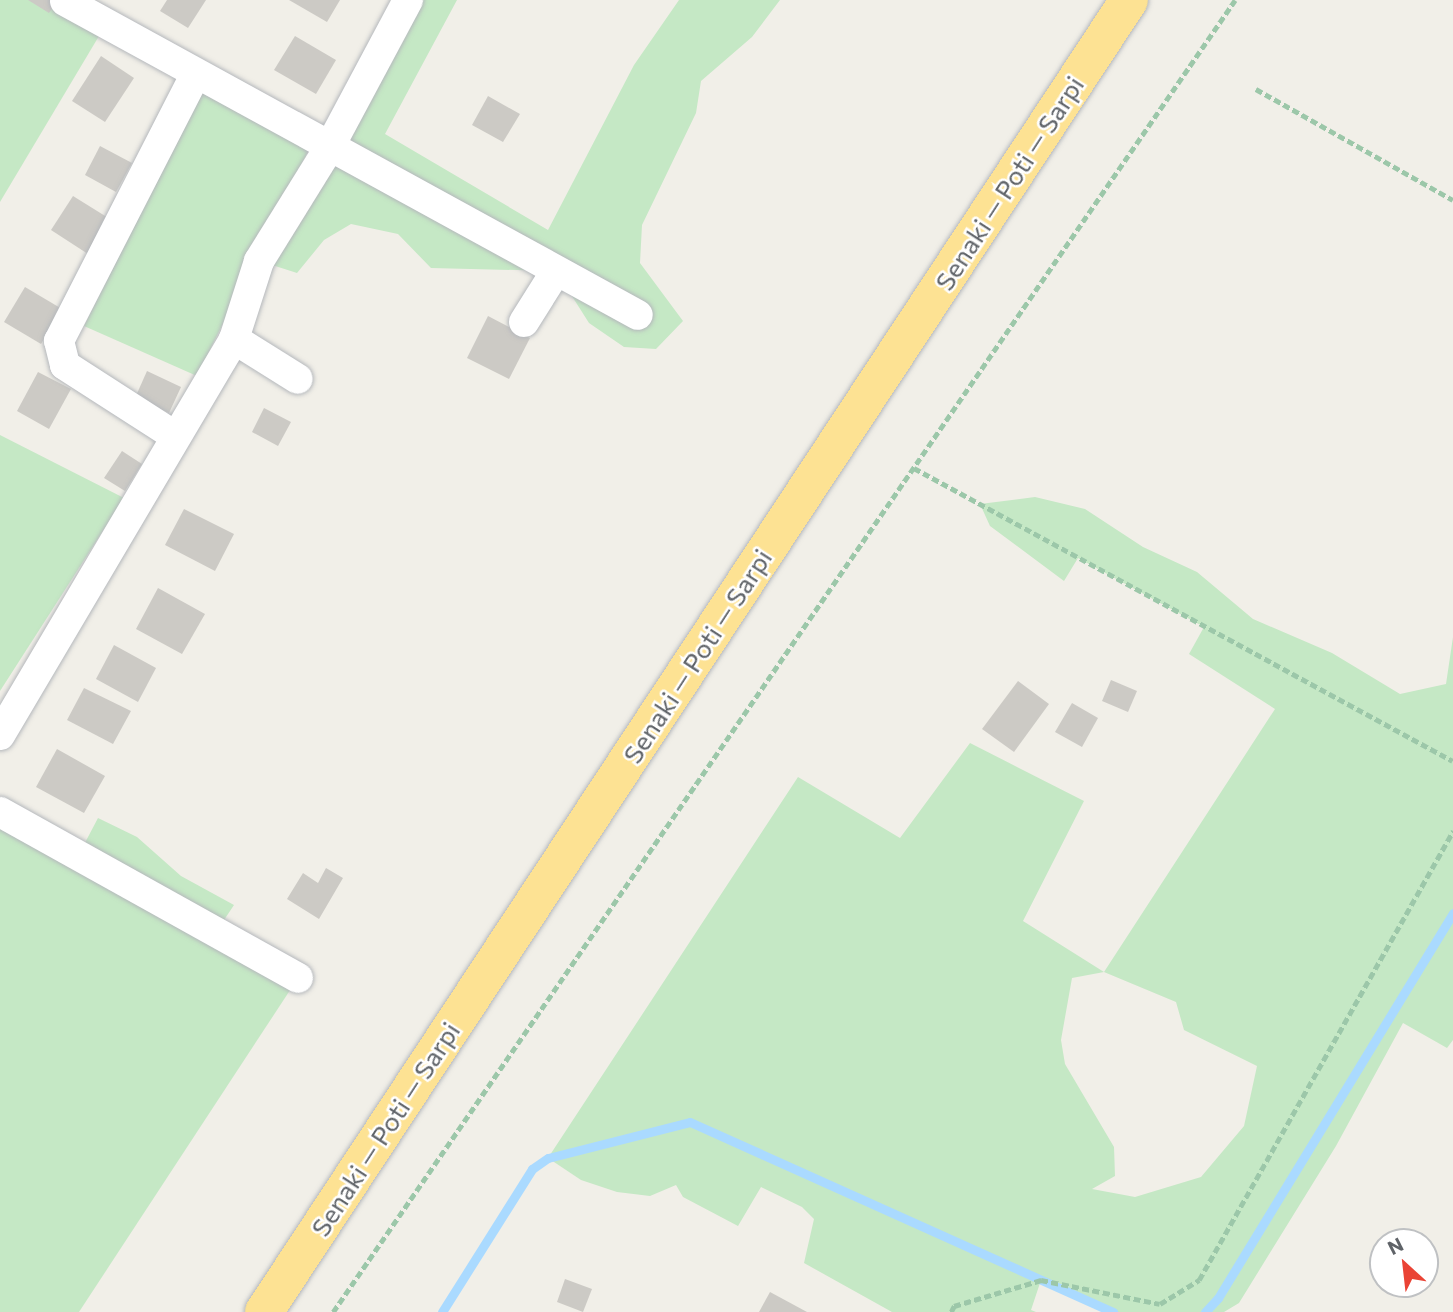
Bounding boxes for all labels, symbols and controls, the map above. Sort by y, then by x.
street label: Senaki — Poti — Sarpi [928,70,1090,296]
street label: Senaki — Poti — Sarpi [616,543,778,769]
street label: Senaki — Poti — Sarpi [304,1016,466,1242]
north arrow [1369,1228,1439,1298]
text: N [1384,1232,1407,1259]

